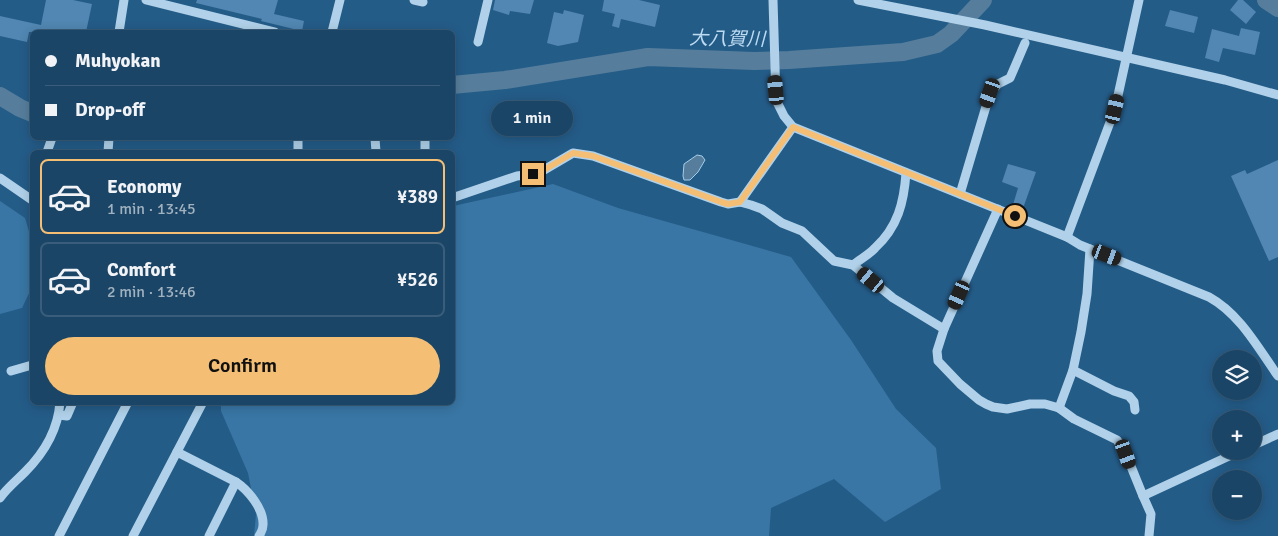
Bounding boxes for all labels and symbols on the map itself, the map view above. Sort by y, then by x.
water label: 大八賀川 [689,26,767,52]
car [767,74,784,106]
car [978,76,1001,110]
car [1104,93,1125,125]
callout: 1 min [492,101,574,136]
route end [522,163,544,185]
route start [1004,205,1026,227]
car [1090,243,1123,267]
car [854,265,887,295]
car [946,278,971,312]
car [1113,437,1138,471]

